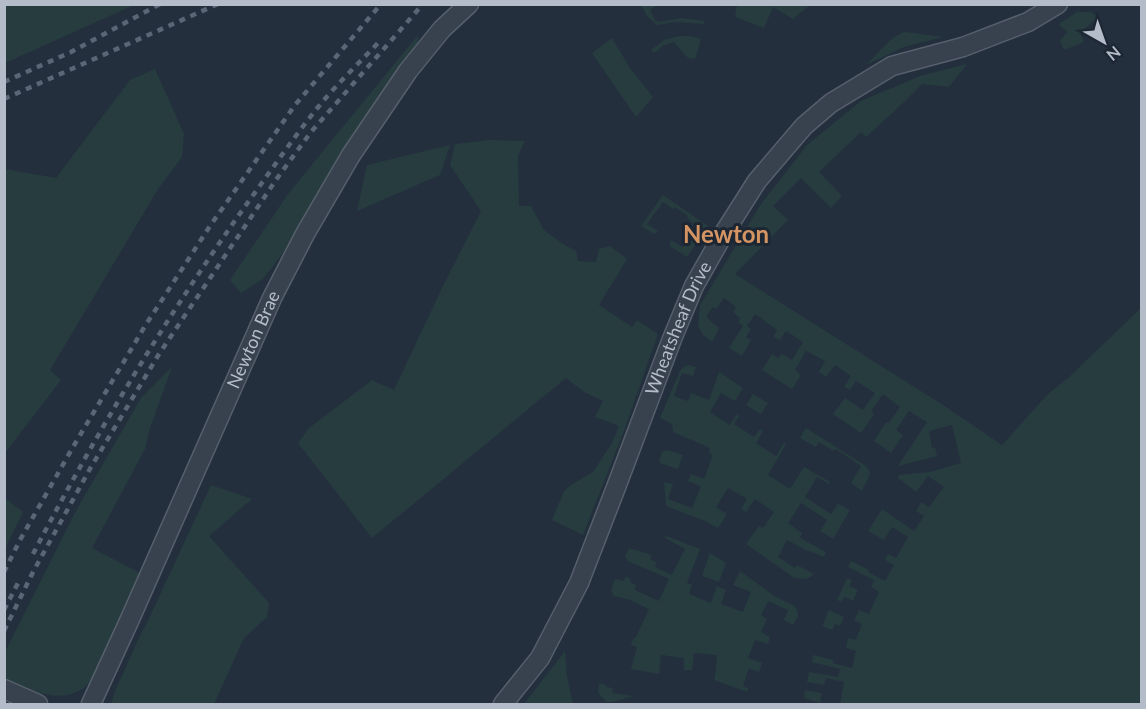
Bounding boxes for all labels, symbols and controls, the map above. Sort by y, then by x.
north arrow [1074,12,1134,72]
text: N [1103,43,1125,65]
district label: Newton [683,219,769,248]
street label: Wheatsheaf Drive [640,257,716,398]
street label: Newton Brae [221,286,284,392]

